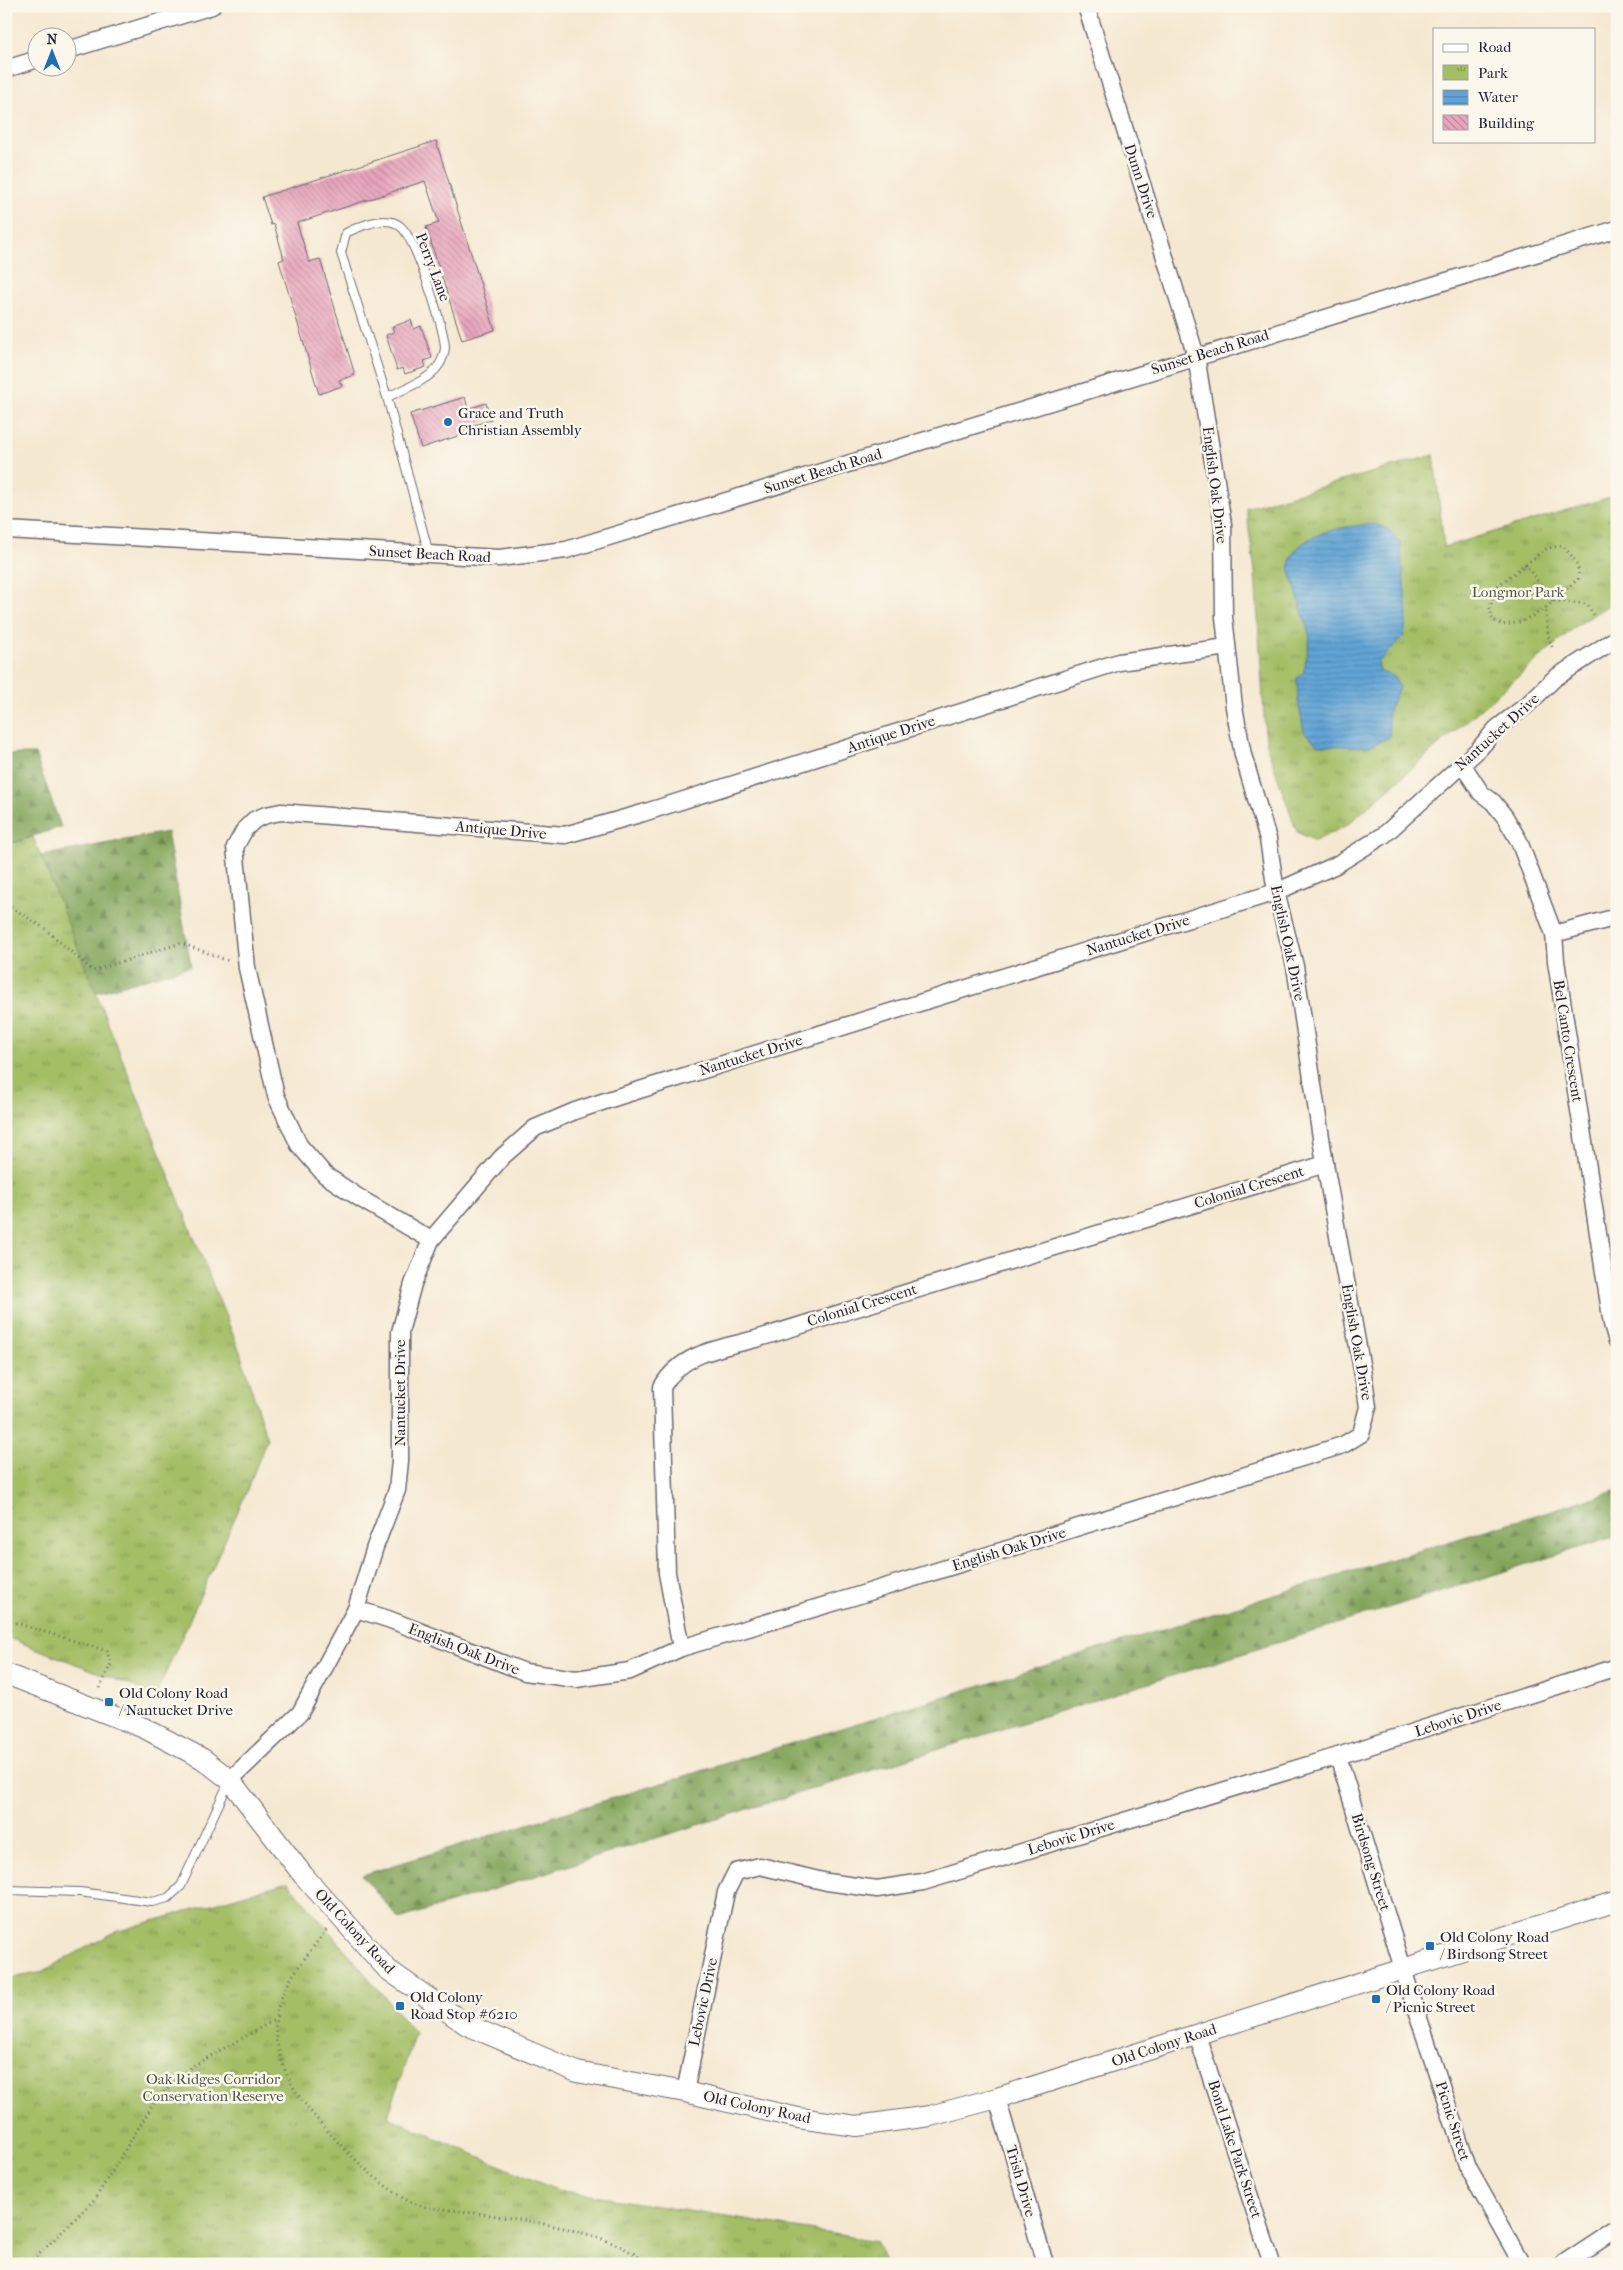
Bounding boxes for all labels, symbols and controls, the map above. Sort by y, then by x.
north arrow [28,28,78,78]
legend [1433,28,1596,142]
text: N [47,31,58,48]
text: Road [1478,38,1512,56]
text: Park [1478,64,1508,82]
text: Water [1477,88,1518,106]
text: Building [1478,114,1535,132]
street label: Dunn Drive [1121,141,1162,221]
street label: Perry Lane [412,230,455,304]
street label: Sunset Beach Road [1149,325,1272,378]
place label: Grace and Truth Christian Assembly [458,404,583,439]
marker: Grace and Truth Christian Assembly [442,416,454,428]
street label: English Oak Drive [1199,425,1231,545]
street label: Sunset Beach Road [762,444,885,497]
street label: Sunset Beach Road [369,542,492,566]
park label: Longmor Park [1472,583,1565,601]
street label: Nantucket Drive [1451,689,1543,775]
street label: Antique Drive [844,711,938,757]
street label: Antique Drive [454,817,548,843]
street label: English Oak Drive [1267,883,1309,1003]
street label: Nantucket Drive [1084,911,1192,959]
street label: Bel Canto Crescent [1549,979,1587,1104]
street label: Nantucket Drive [697,1031,805,1079]
street label: Colonial Crescent [1192,1162,1307,1212]
street label: Colonial Crescent [805,1280,920,1330]
street label: English Oak Drive [1338,1282,1376,1402]
street label: Nantucket Drive [391,1339,409,1447]
street label: English Oak Drive [950,1523,1069,1575]
street label: English Oak Drive [406,1619,523,1679]
place label: Old Colony Road / Nantucket Drive [118,1684,234,1719]
street label: Lebovic Drive [1412,1695,1504,1740]
marker: Old Colony Road / Nantucket Drive [103,1696,115,1708]
street label: Birdsong Street [1348,1811,1395,1914]
street label: Lebovic Drive [1025,1815,1117,1859]
street label: Old Colony Road [311,1885,399,1978]
place label: Old Colony Road / Birdsong Street [1439,1928,1550,1963]
marker: Old Colony Road / Birdsong Street [1424,1940,1436,1952]
street label: Lebovic Drive [685,1956,721,2048]
place label: Old Colony Road / Picnic Street [1385,1981,1496,2016]
place label: Old Colony Road Stop #6210 [410,1988,518,2023]
marker: Old Colony Road / Picnic Street [1370,1993,1382,2005]
marker: Old Colony Road Stop #6210 [394,2000,406,2012]
street label: Old Colony Road [1109,2019,1220,2070]
park label: Oak Ridges Corridor Conservation Reserve [142,2070,284,2105]
street label: Bond Lake Park Street [1204,2078,1266,2221]
street label: Picnic Street [1432,2079,1474,2164]
street label: Old Colony Road [702,2087,813,2127]
street label: Trish Drive [1002,2143,1040,2219]

